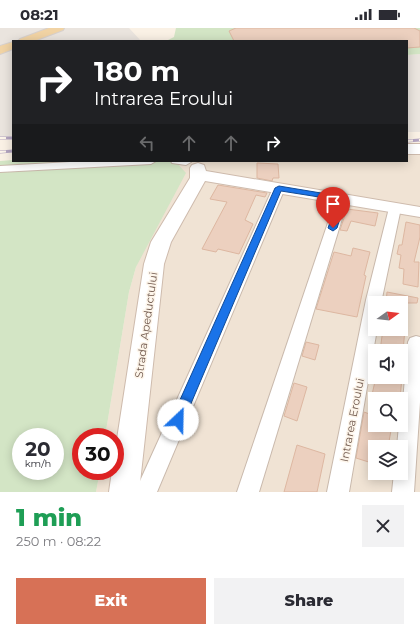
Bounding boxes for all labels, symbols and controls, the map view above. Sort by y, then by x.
text: 08:21 [20,5,59,24]
text: 180 m [94,54,180,88]
icon: right [28,56,80,108]
text: Intrarea Eroului [94,88,233,110]
icon: left [136,132,158,154]
icon: ahead [178,132,200,154]
icon: ahead [220,132,242,154]
icon: right [262,132,284,154]
pin [316,187,350,228]
icon: arrive [322,193,344,215]
street label: Strada Apeductului [132,271,160,379]
north arrow [368,296,408,336]
map controls [368,296,408,480]
button: sound [368,344,408,384]
street label: Intrarea Eroului [337,377,367,463]
button: search [368,392,408,432]
position arrow [157,399,199,441]
speed limit sign: 30 [72,428,124,480]
text: 20 [25,437,51,461]
button: layers [368,440,408,480]
text: km/h [25,457,51,470]
text: 1 min [16,503,82,532]
button: close [362,505,404,547]
text: 250 m · 08:22 [16,533,101,549]
button: Exit [16,578,206,624]
button: Share [214,578,404,624]

